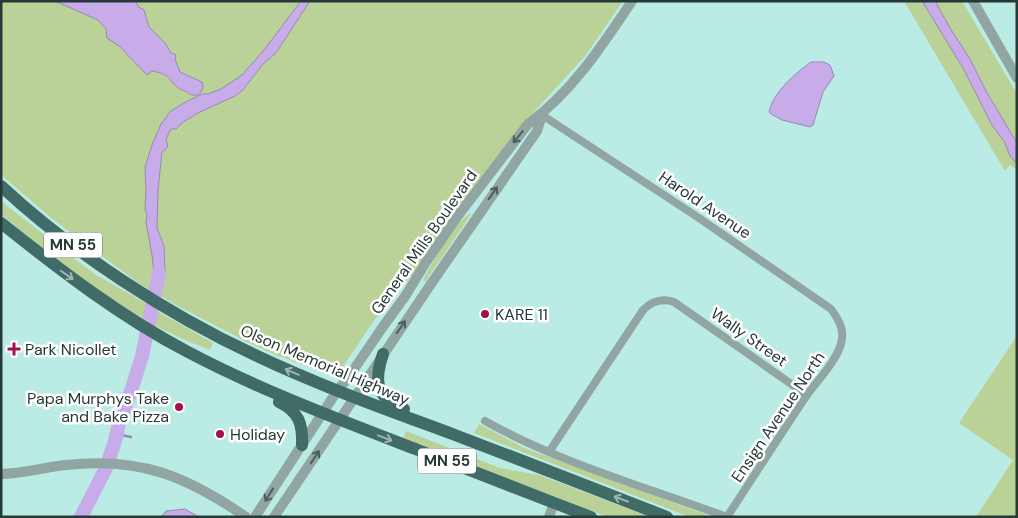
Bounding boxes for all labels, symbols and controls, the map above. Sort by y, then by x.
one-way arrow [513,130,524,143]
street label: General Mills Boulevard [366,166,482,318]
street label: Harold Avenue [655,166,755,244]
one-way arrow [488,186,498,200]
road number: MN 55 [44,232,102,258]
one-way arrow [60,270,74,280]
street label: Wally Street [707,303,791,371]
place label: KARE 11 [495,304,548,325]
marker: KARE 11 [479,308,491,320]
street label: Olson Memorial Highway [237,320,413,410]
one-way arrow [396,321,406,335]
place label: Park Nicollet [25,339,117,360]
marker: Park Nicollet [7,342,21,356]
street label: Ensign Avenue North [727,348,829,486]
one-way arrow [285,366,300,376]
place label: Papa Murphys Take and Bake Pizza [27,388,169,427]
marker: Papa Murphys Take and Bake Pizza [173,401,185,413]
place label: Holiday [230,424,285,445]
marker: Holiday [214,428,226,440]
one-way arrow [377,434,392,443]
road number: MN 55 [418,448,476,474]
one-way arrow [310,450,320,464]
one-way arrow [263,488,273,502]
one-way arrow [614,494,629,503]

